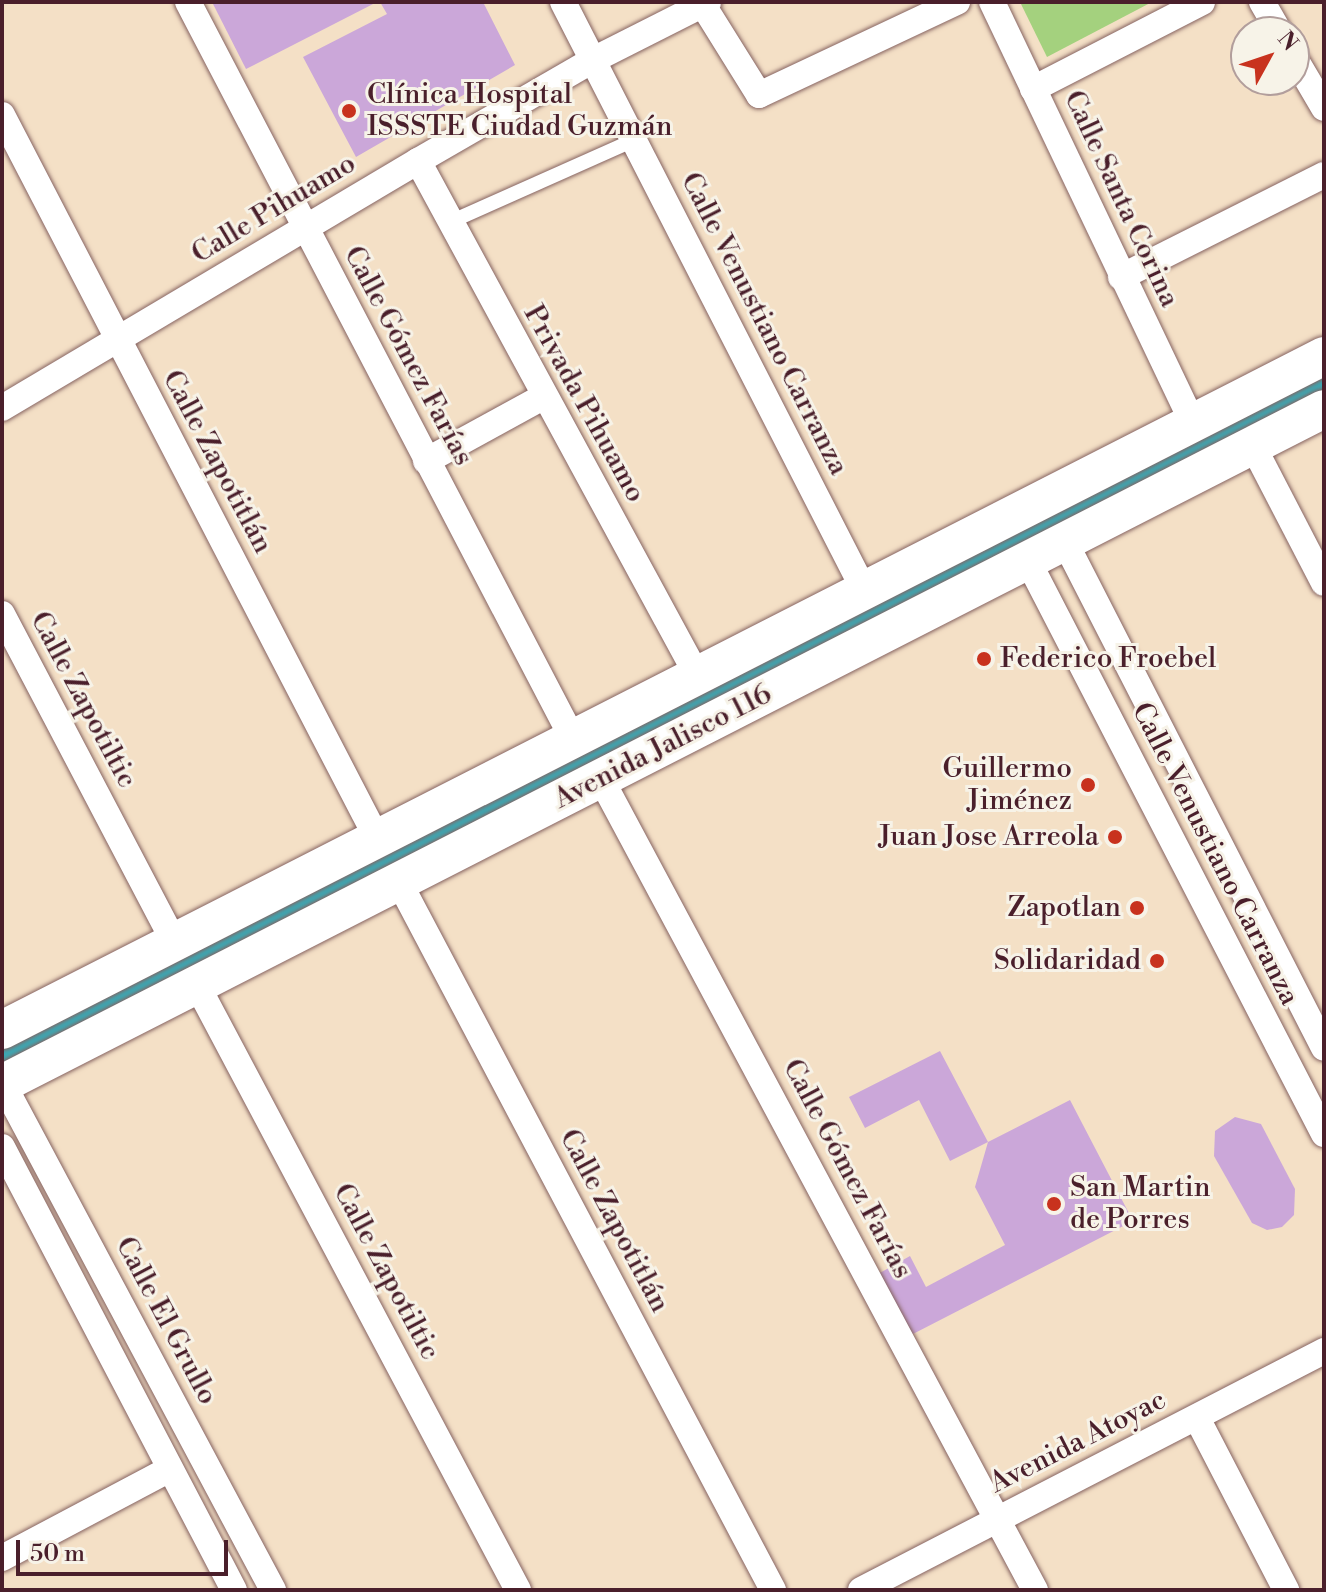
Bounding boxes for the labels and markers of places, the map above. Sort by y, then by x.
place label: Clínica Hospital ISSSTE Ciudad Guzmán [367,78,672,144]
marker: Clínica Hospital ISSSTE Ciudad Guzmán [338,100,360,122]
place label: Federico Froebel [1000,642,1216,676]
marker: Federico Froebel [975,650,993,668]
place label: Guillermo Jiménez [943,752,1072,818]
marker: Guillermo Jiménez [1079,776,1097,794]
place label: Juan Jose Arreola [878,820,1099,854]
marker: Juan Jose Arreola [1106,828,1124,846]
place label: Zapotlan [1008,891,1121,925]
marker: Zapotlan [1128,899,1146,917]
place label: Solidaridad [994,944,1141,978]
marker: Solidaridad [1148,952,1166,970]
place label: San Martin de Porres [1070,1171,1210,1237]
marker: San Martin de Porres [1045,1195,1063,1213]

